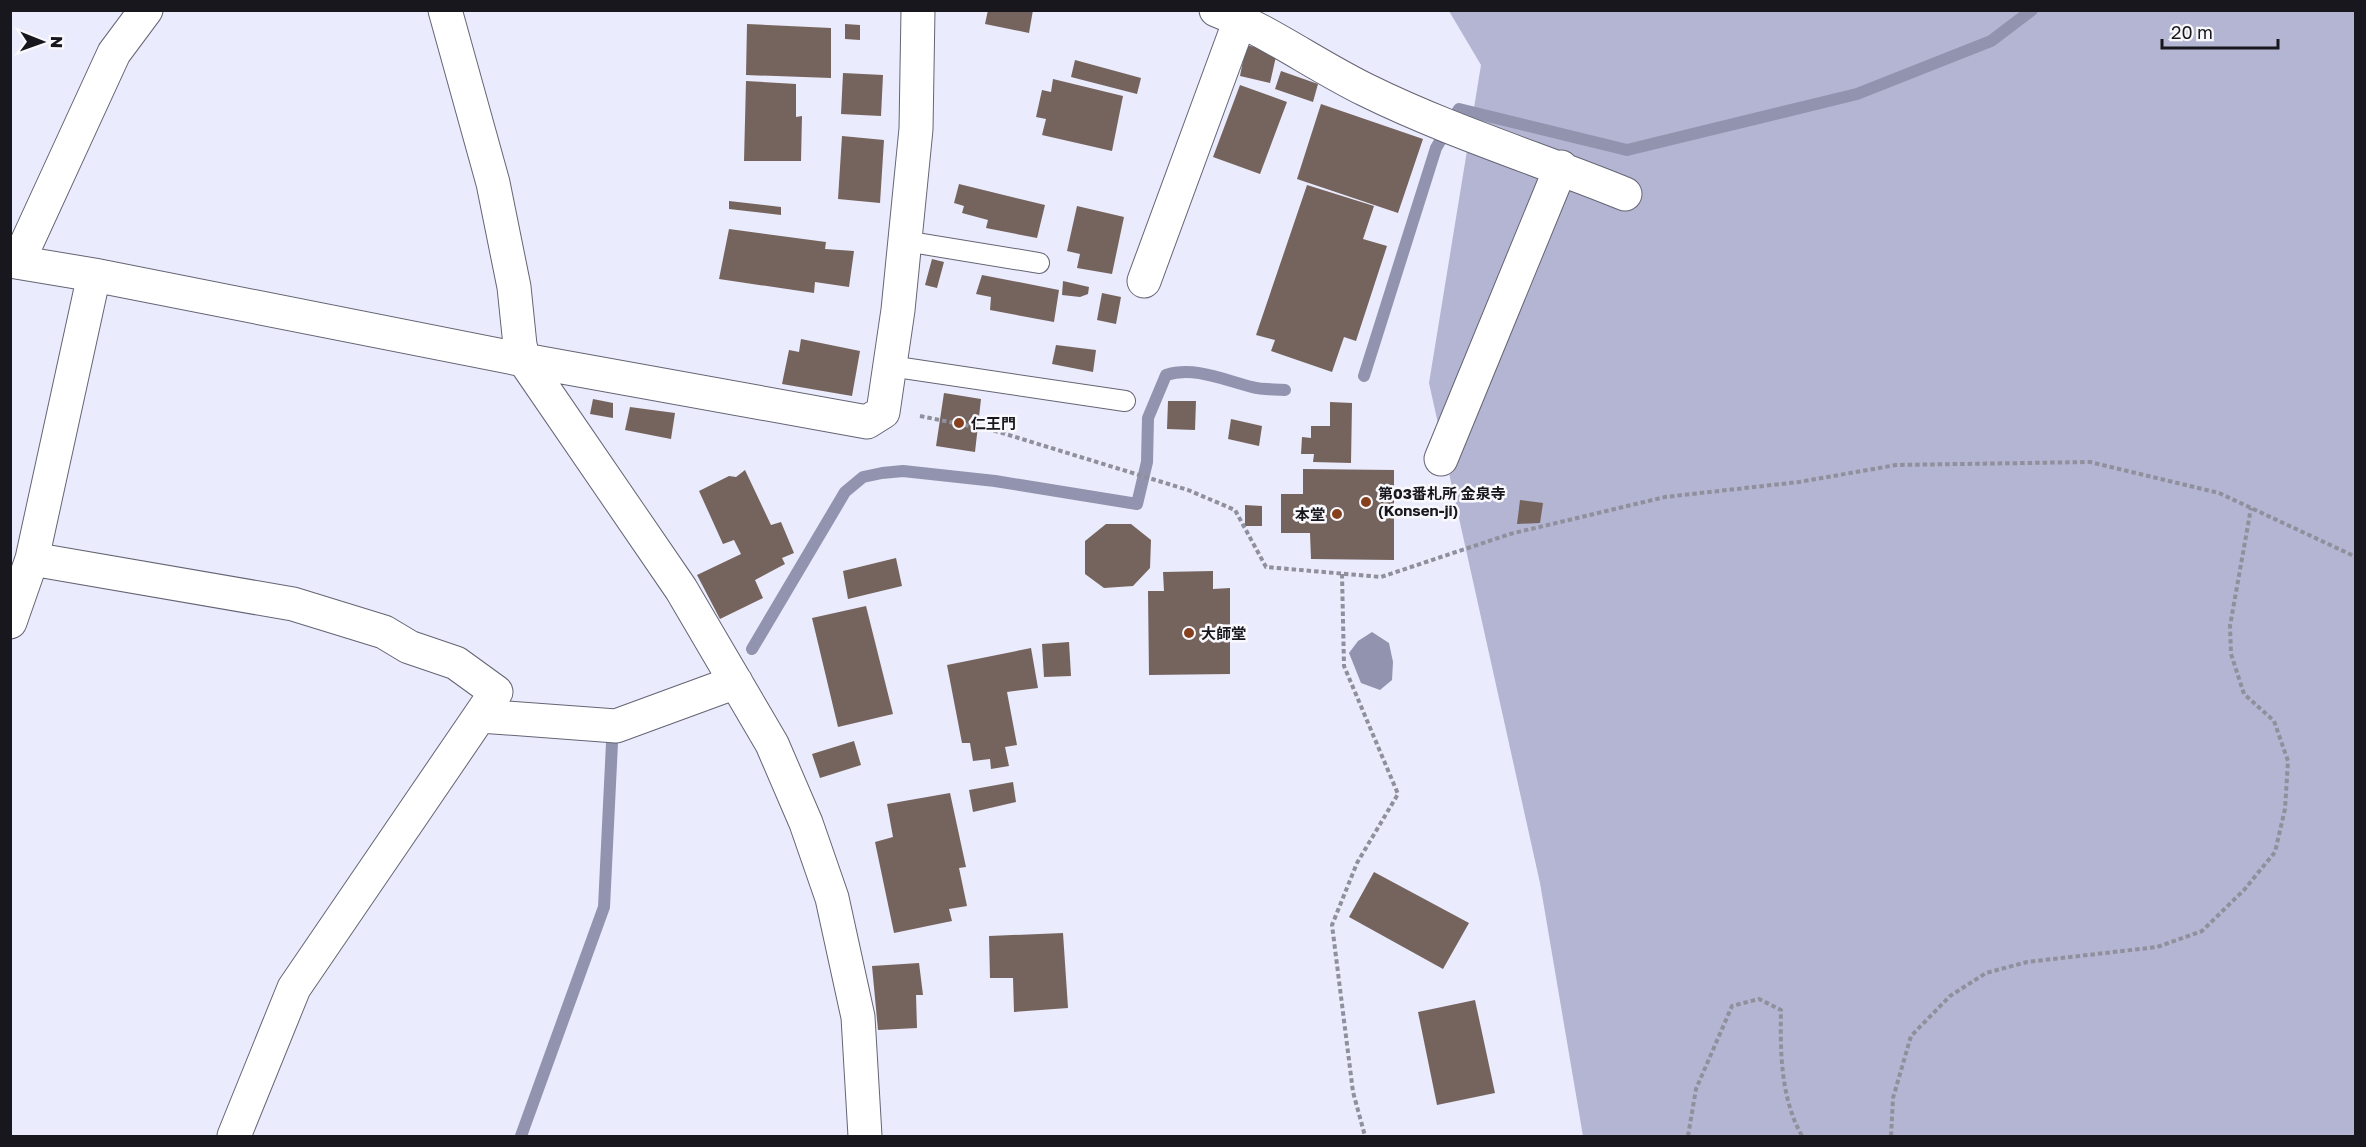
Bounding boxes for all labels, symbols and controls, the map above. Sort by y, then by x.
north arrow [12,12,72,72]
scale bar [2162,12,2278,50]
text: 20 m [2171,21,2213,43]
text: N [47,36,67,49]
place label: 仁王門 [971,414,1016,432]
marker: 仁王門 [952,416,966,430]
place label: 第03番札所 金泉寺 (Konsen-ji) [1378,484,1506,519]
marker: 第03番札所 金泉寺 (Konsen-ji) [1359,495,1373,509]
place label: 本堂 [1295,505,1325,523]
marker: 本堂 [1330,507,1344,521]
place label: 大師堂 [1201,624,1246,642]
marker: 大師堂 [1182,626,1196,640]

